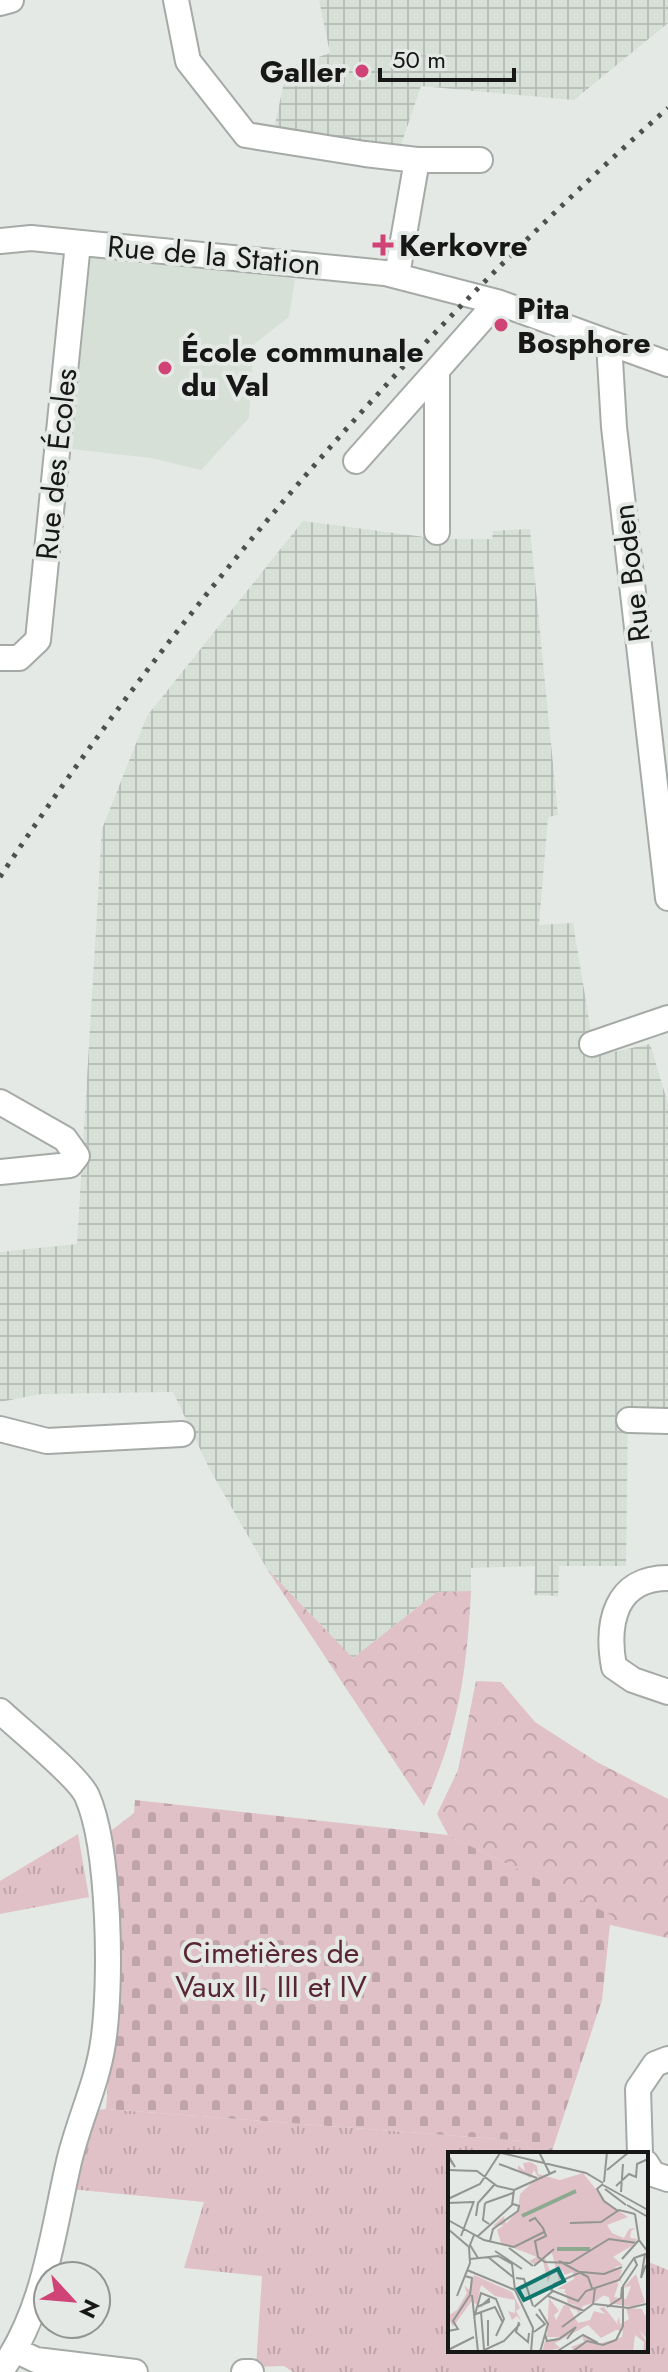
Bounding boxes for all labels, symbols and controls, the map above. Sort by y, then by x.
scale bar [380,32,514,82]
text: 50 m [392,42,446,77]
place label: Galler [260,50,347,93]
marker: Galler [353,62,371,80]
street label: Rue de la Station [105,224,323,286]
place label: Kerkovre [399,224,528,267]
marker: Kerkovre [374,236,392,254]
place label: Pita Bosphore [517,287,651,364]
marker: Pita Bosphore [492,316,510,334]
place label: École communale du Val [181,330,424,407]
marker: École communale du Val [156,359,174,377]
street label: Rue des Écoles [25,366,87,562]
street label: Rue Boden [601,502,661,644]
park label: Cimetières de Vaux II, III et IV [175,1931,367,2008]
inset map [448,2152,648,2352]
north arrow [32,2260,112,2340]
text: N [72,2294,108,2324]

